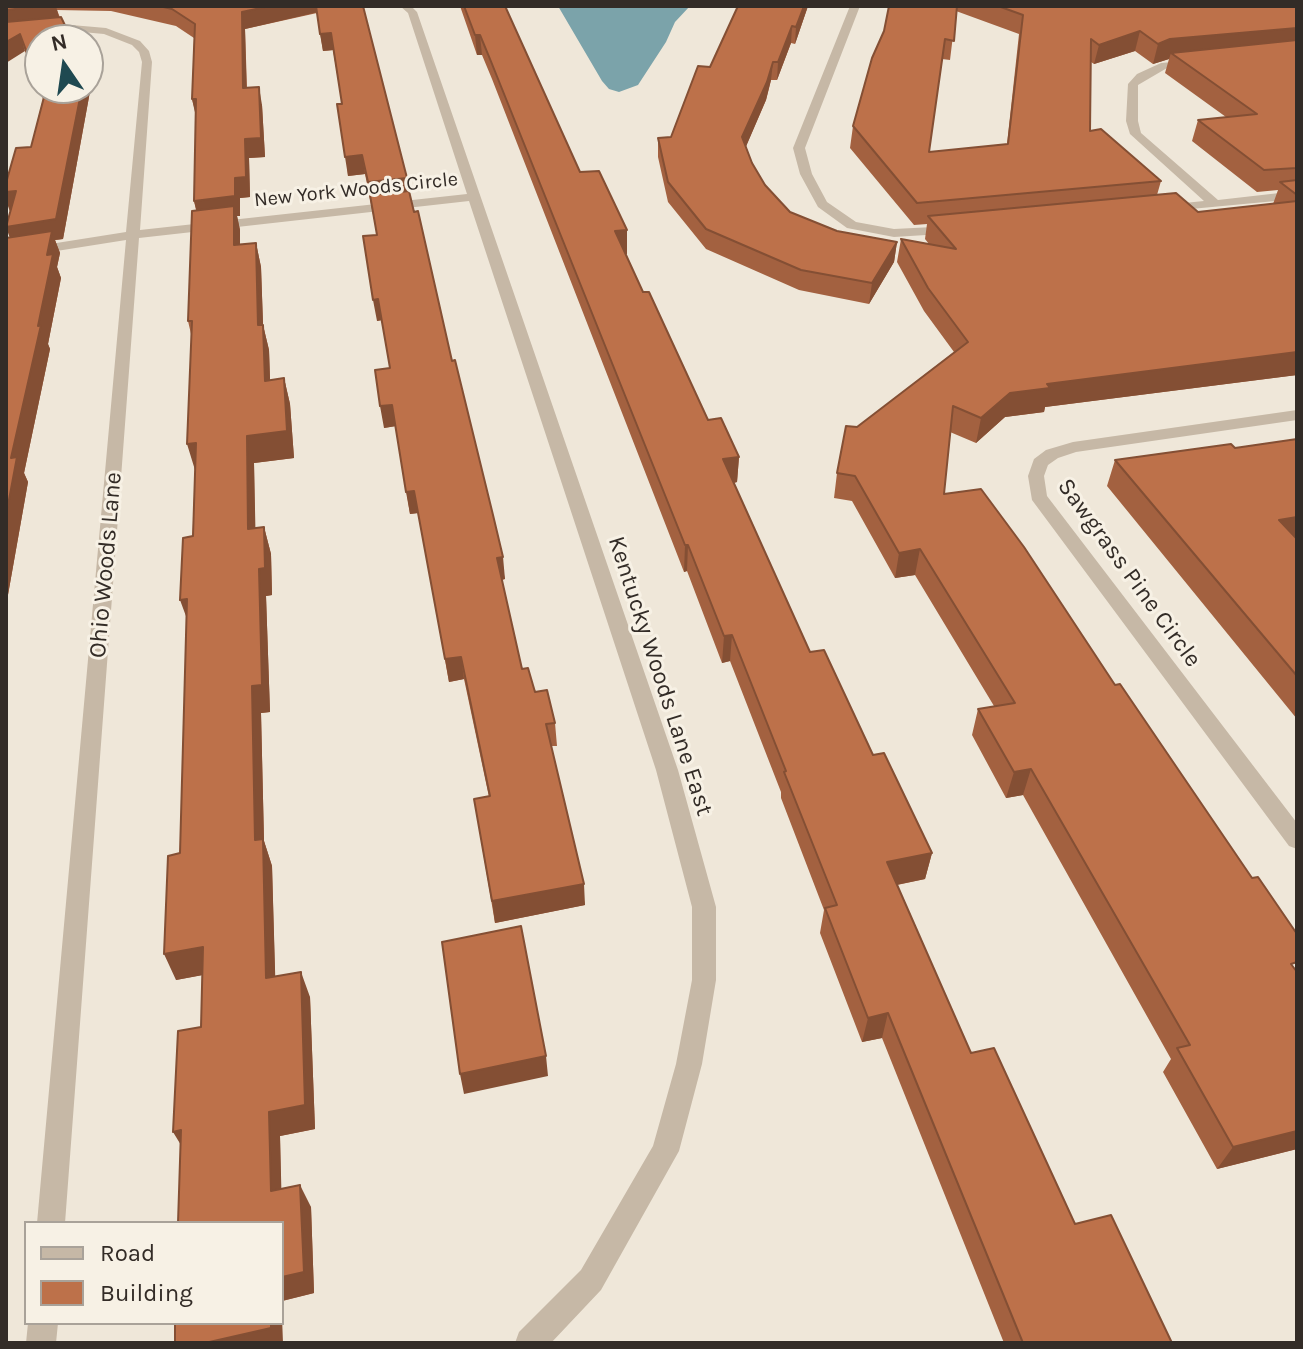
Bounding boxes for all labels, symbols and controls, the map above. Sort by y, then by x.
north arrow [24,24,104,104]
text: N [48,28,70,57]
street label: New York Woods Circle [253,167,459,213]
street label: Ohio Woods Lane [84,471,128,659]
street label: Sawgrass Pine Circle [1051,473,1207,673]
street label: Kentucky Woods Lane East [601,533,719,819]
legend [24,1221,284,1325]
text: Road [100,1239,155,1267]
text: Building [100,1279,193,1307]

